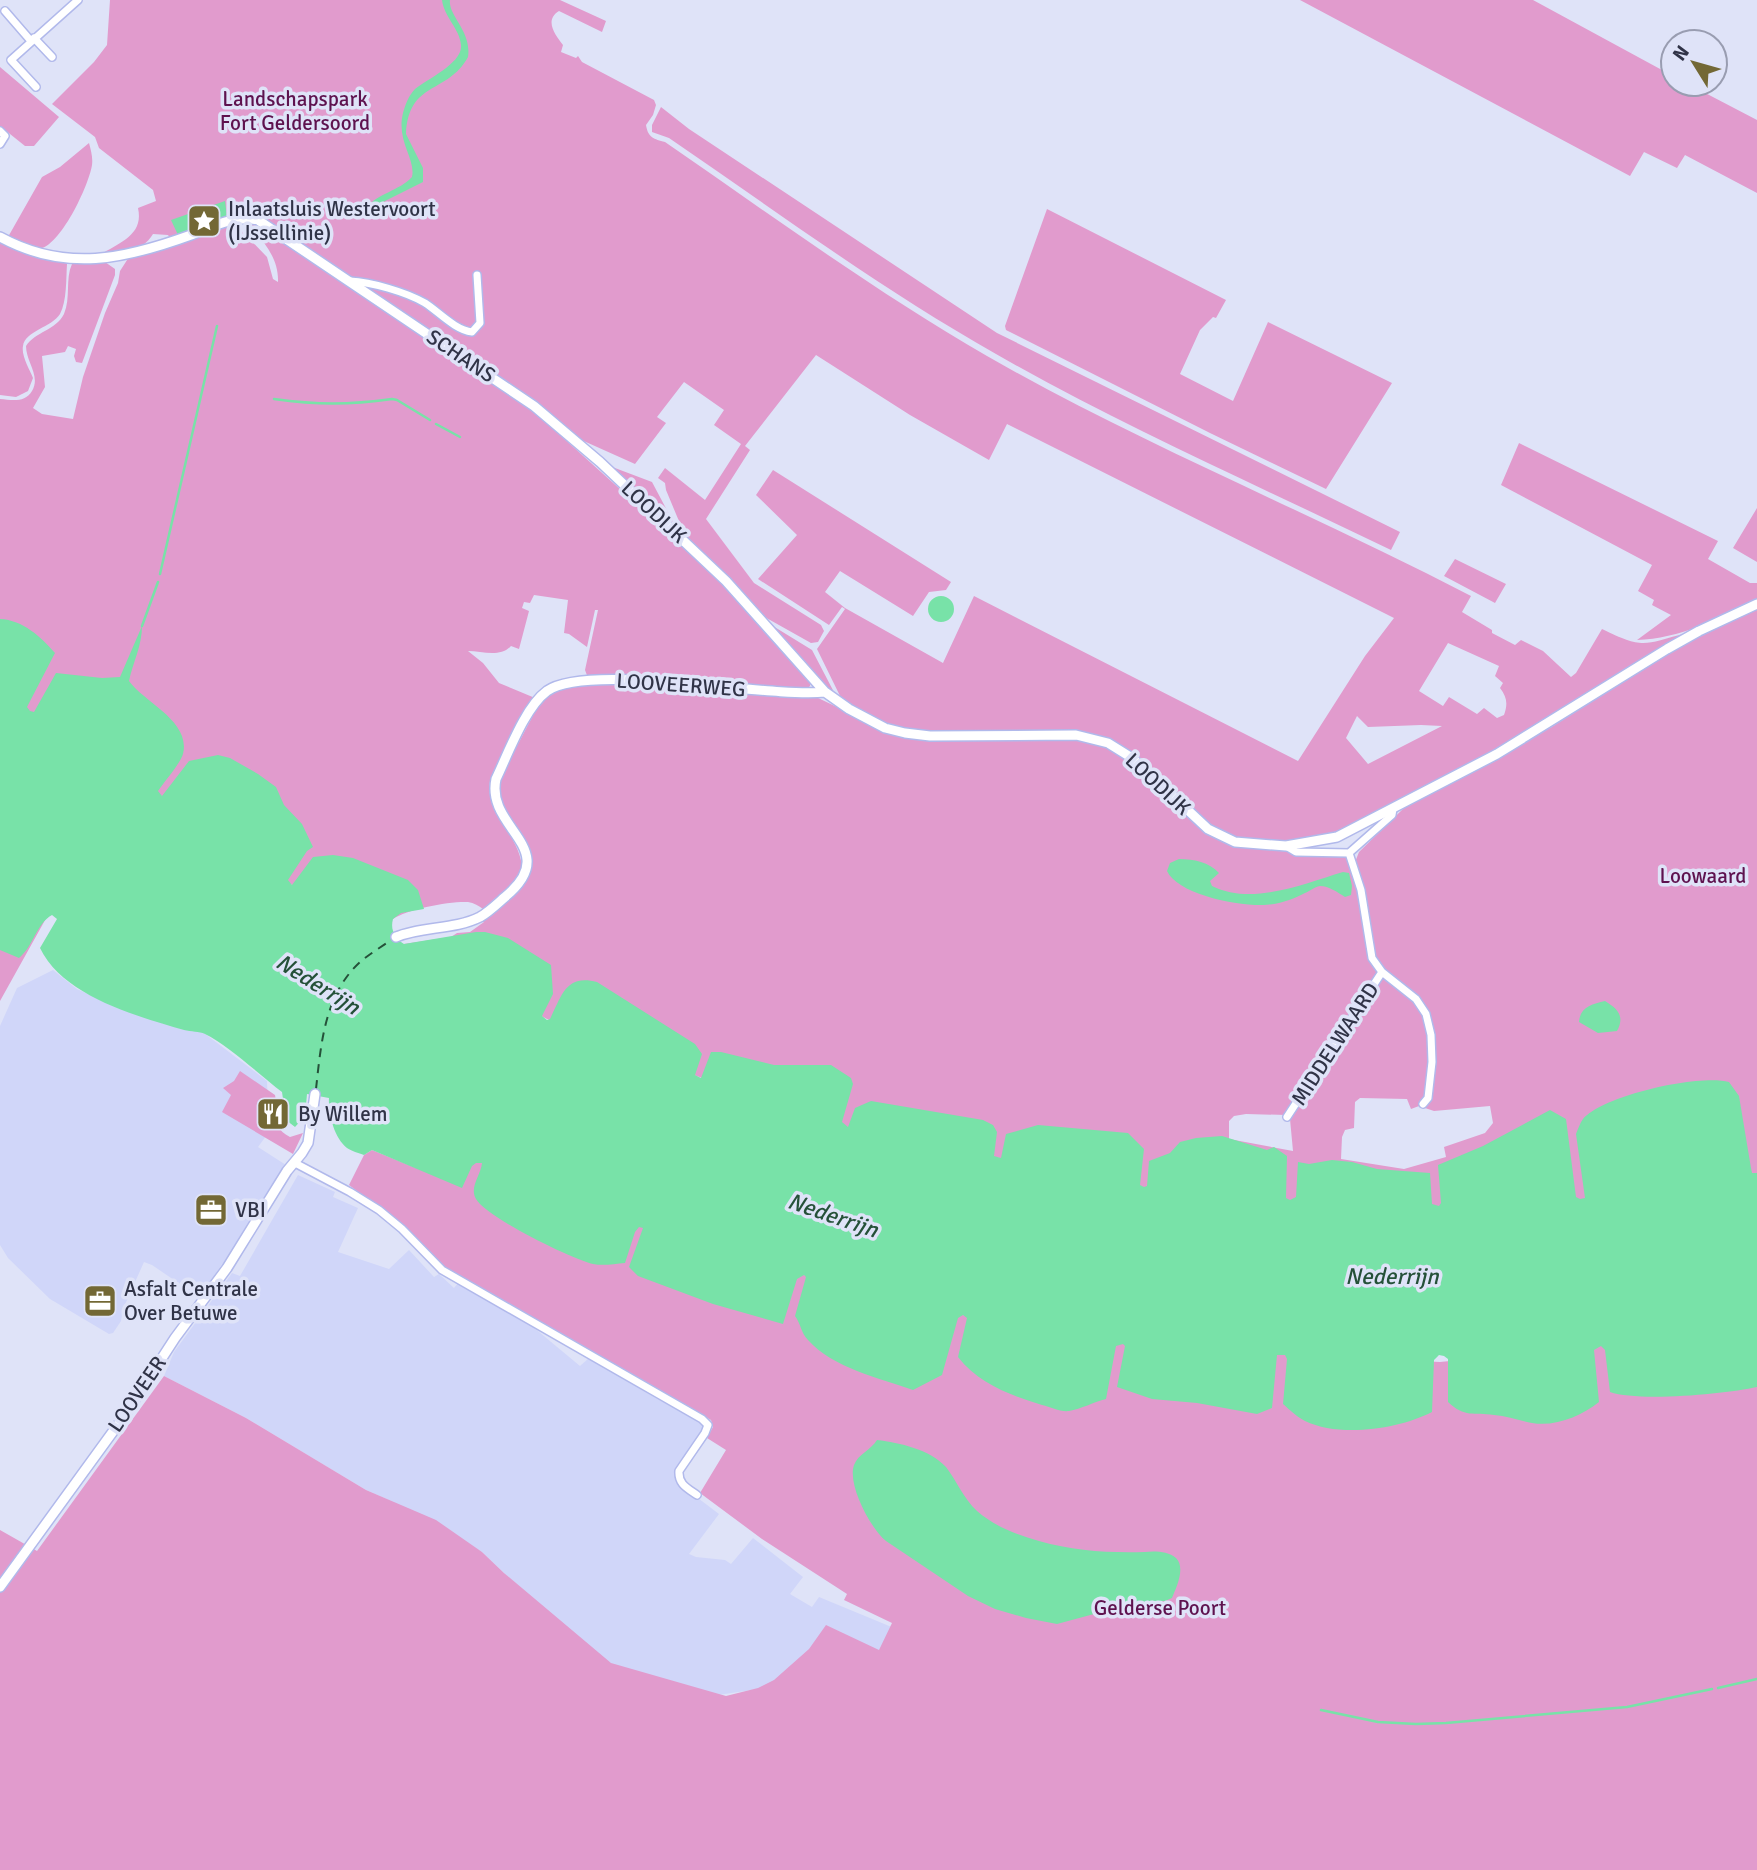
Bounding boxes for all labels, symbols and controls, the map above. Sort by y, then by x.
north arrow [1659,28,1729,98]
text: N [1668,41,1695,66]
park label: Landschapspark Fort Geldersoord [220,86,370,136]
place label: Inlaatsluis Westervoort (IJssellinie) [228,196,436,246]
place icon: Inlaatsluis Westervoort (IJssellinie) [185,202,223,240]
street label: SCHANS [422,324,500,388]
street label: LOODIJK [616,475,692,549]
street label: LOOVEERWEG [616,668,746,702]
street label: LOODIJK [1120,747,1196,821]
park label: Loowaard [1660,863,1746,889]
water label: Nederrijn [270,947,366,1022]
street label: MIDDELWAARD [1286,978,1384,1110]
restaurant icon: By Willem [254,1095,292,1133]
place label: By Willem [298,1101,388,1127]
water label: Nederrijn [784,1187,883,1245]
office icon: VBI [192,1191,230,1229]
place label: VBI [235,1197,266,1223]
water label: Nederrijn [1345,1262,1440,1291]
place label: Asfalt Centrale Over Betuwe [124,1276,258,1326]
office icon: Asfalt Centrale Over Betuwe [81,1282,119,1320]
street label: LOOVEER [102,1351,172,1437]
park label: Gelderse Poort [1094,1595,1226,1621]

